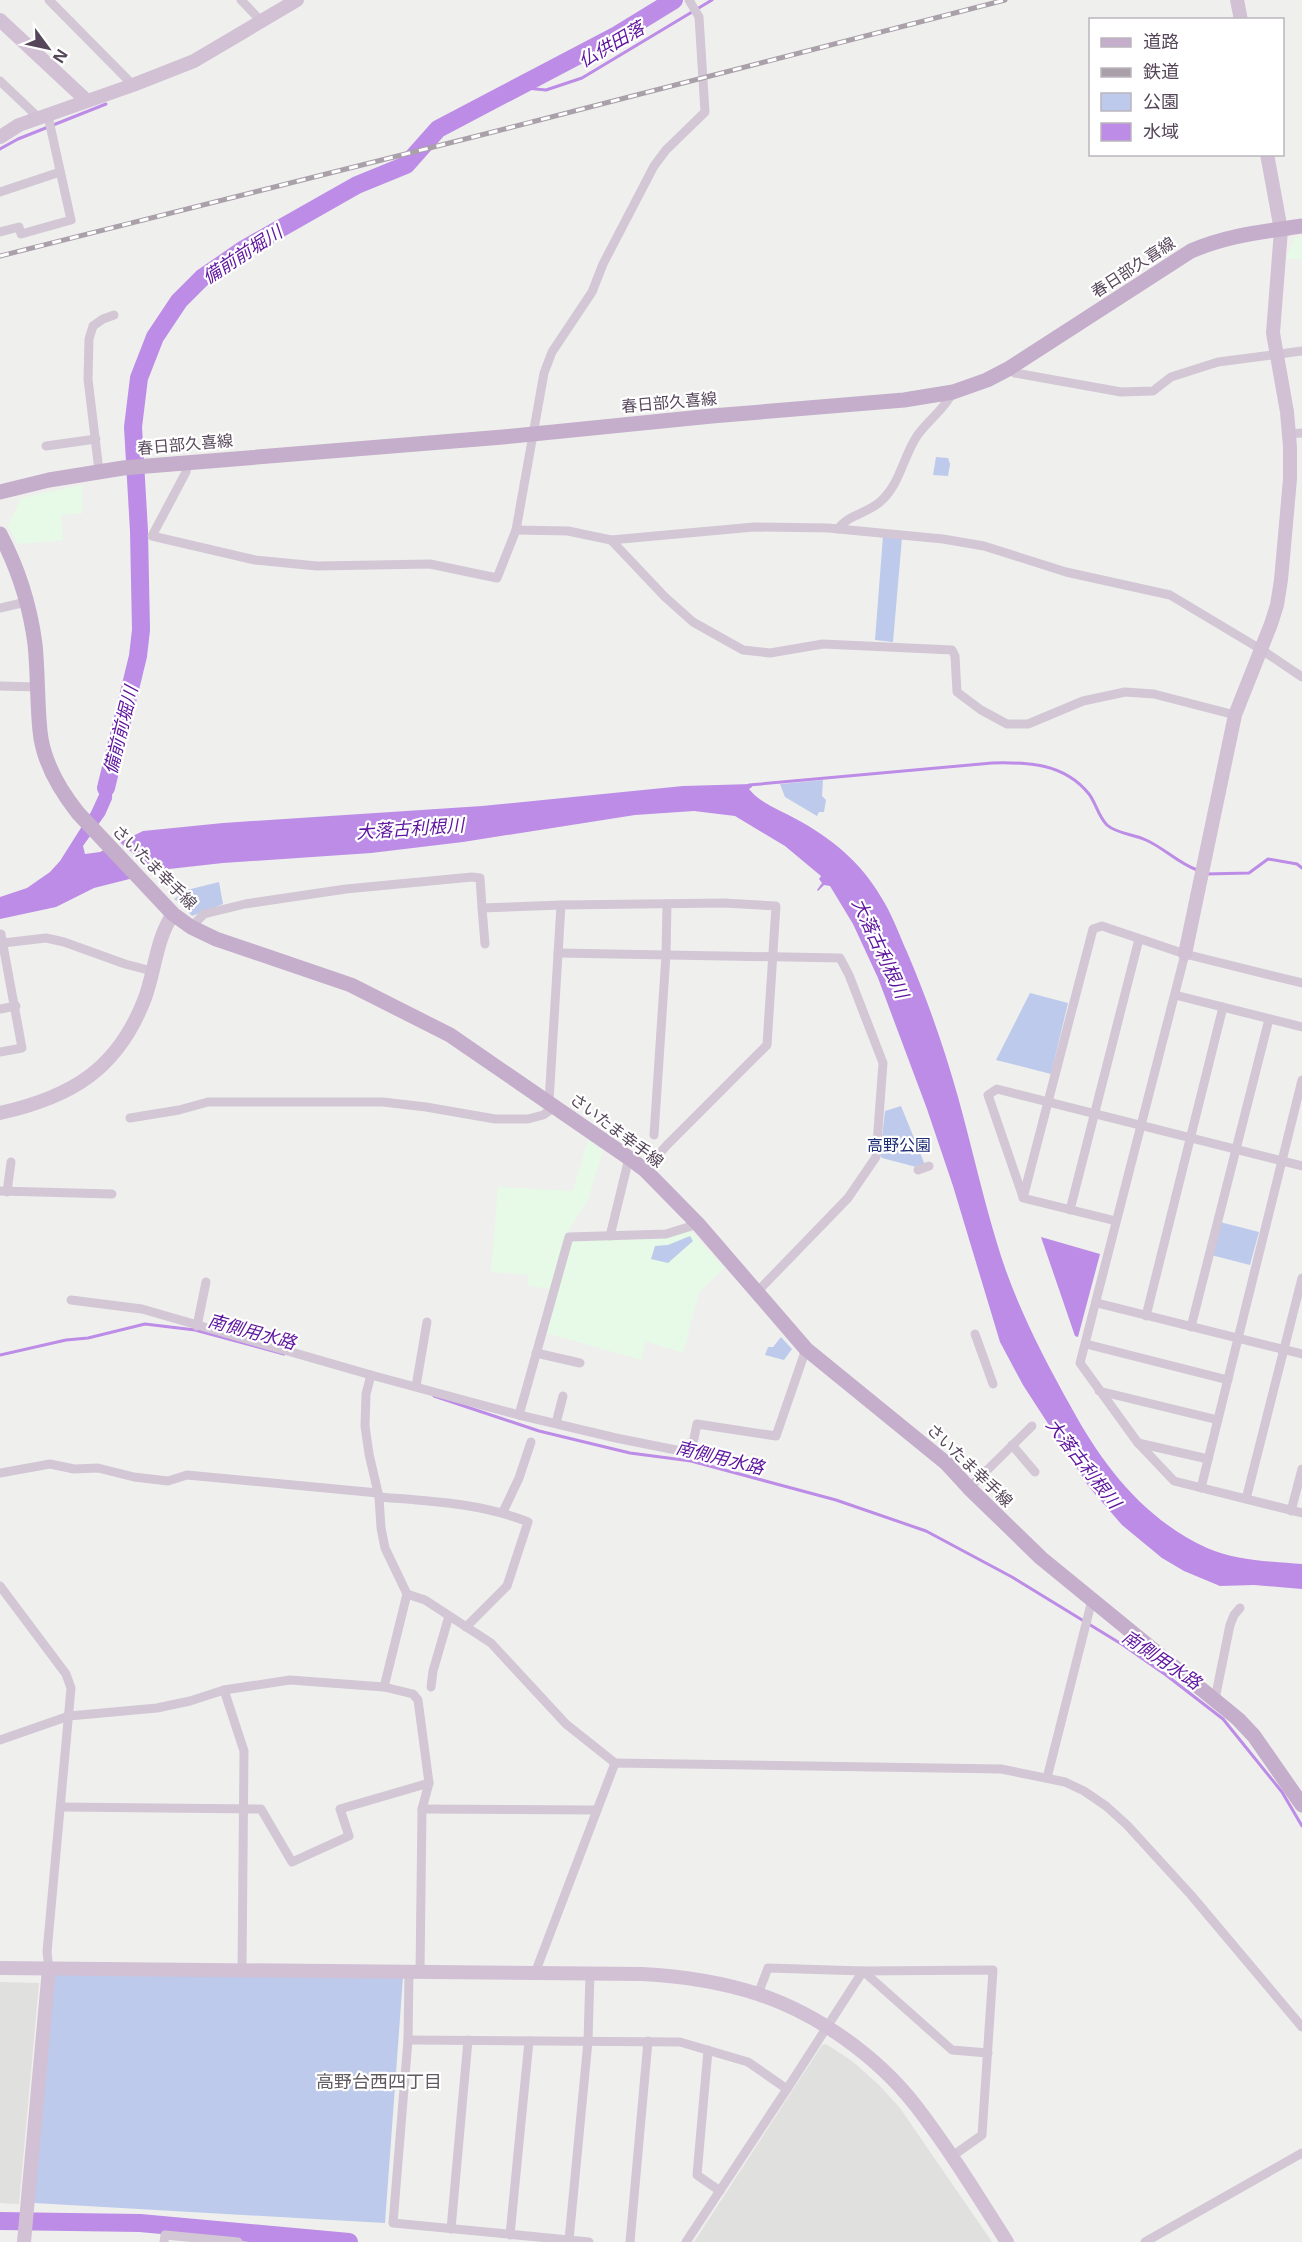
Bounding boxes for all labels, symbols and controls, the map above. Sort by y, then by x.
water label: 仏供田落 [574,14,651,72]
north arrow [18,18,78,78]
legend [1089,18,1284,156]
text: 道路 [1143,29,1179,53]
text: N [48,45,73,68]
text: 鉄道 [1143,59,1179,83]
text: 公園 [1143,89,1179,113]
text: 水域 [1143,119,1179,143]
water label: 備前前堀川 [198,218,288,289]
street label: 春日部久喜線 [1087,232,1179,302]
street label: 春日部久喜線 [620,387,718,417]
street label: 春日部久喜線 [136,429,234,459]
water label: 備前前堀川 [97,681,143,777]
water label: 大落古利根川 [355,812,467,844]
street label: さいたま幸手線 [108,820,202,914]
water label: 大落古利根川 [847,894,916,1004]
street label: さいたま幸手線 [566,1088,668,1172]
park label: 高野公園 [867,1134,931,1156]
water label: 南側用水路 [205,1308,301,1355]
water label: 大落古利根川 [1041,1413,1128,1515]
street label: さいたま幸手線 [922,1418,1018,1512]
water label: 南側用水路 [673,1434,769,1480]
water label: 南側用水路 [1118,1624,1208,1695]
district label: 高野台西四丁目 [316,2069,442,2093]

